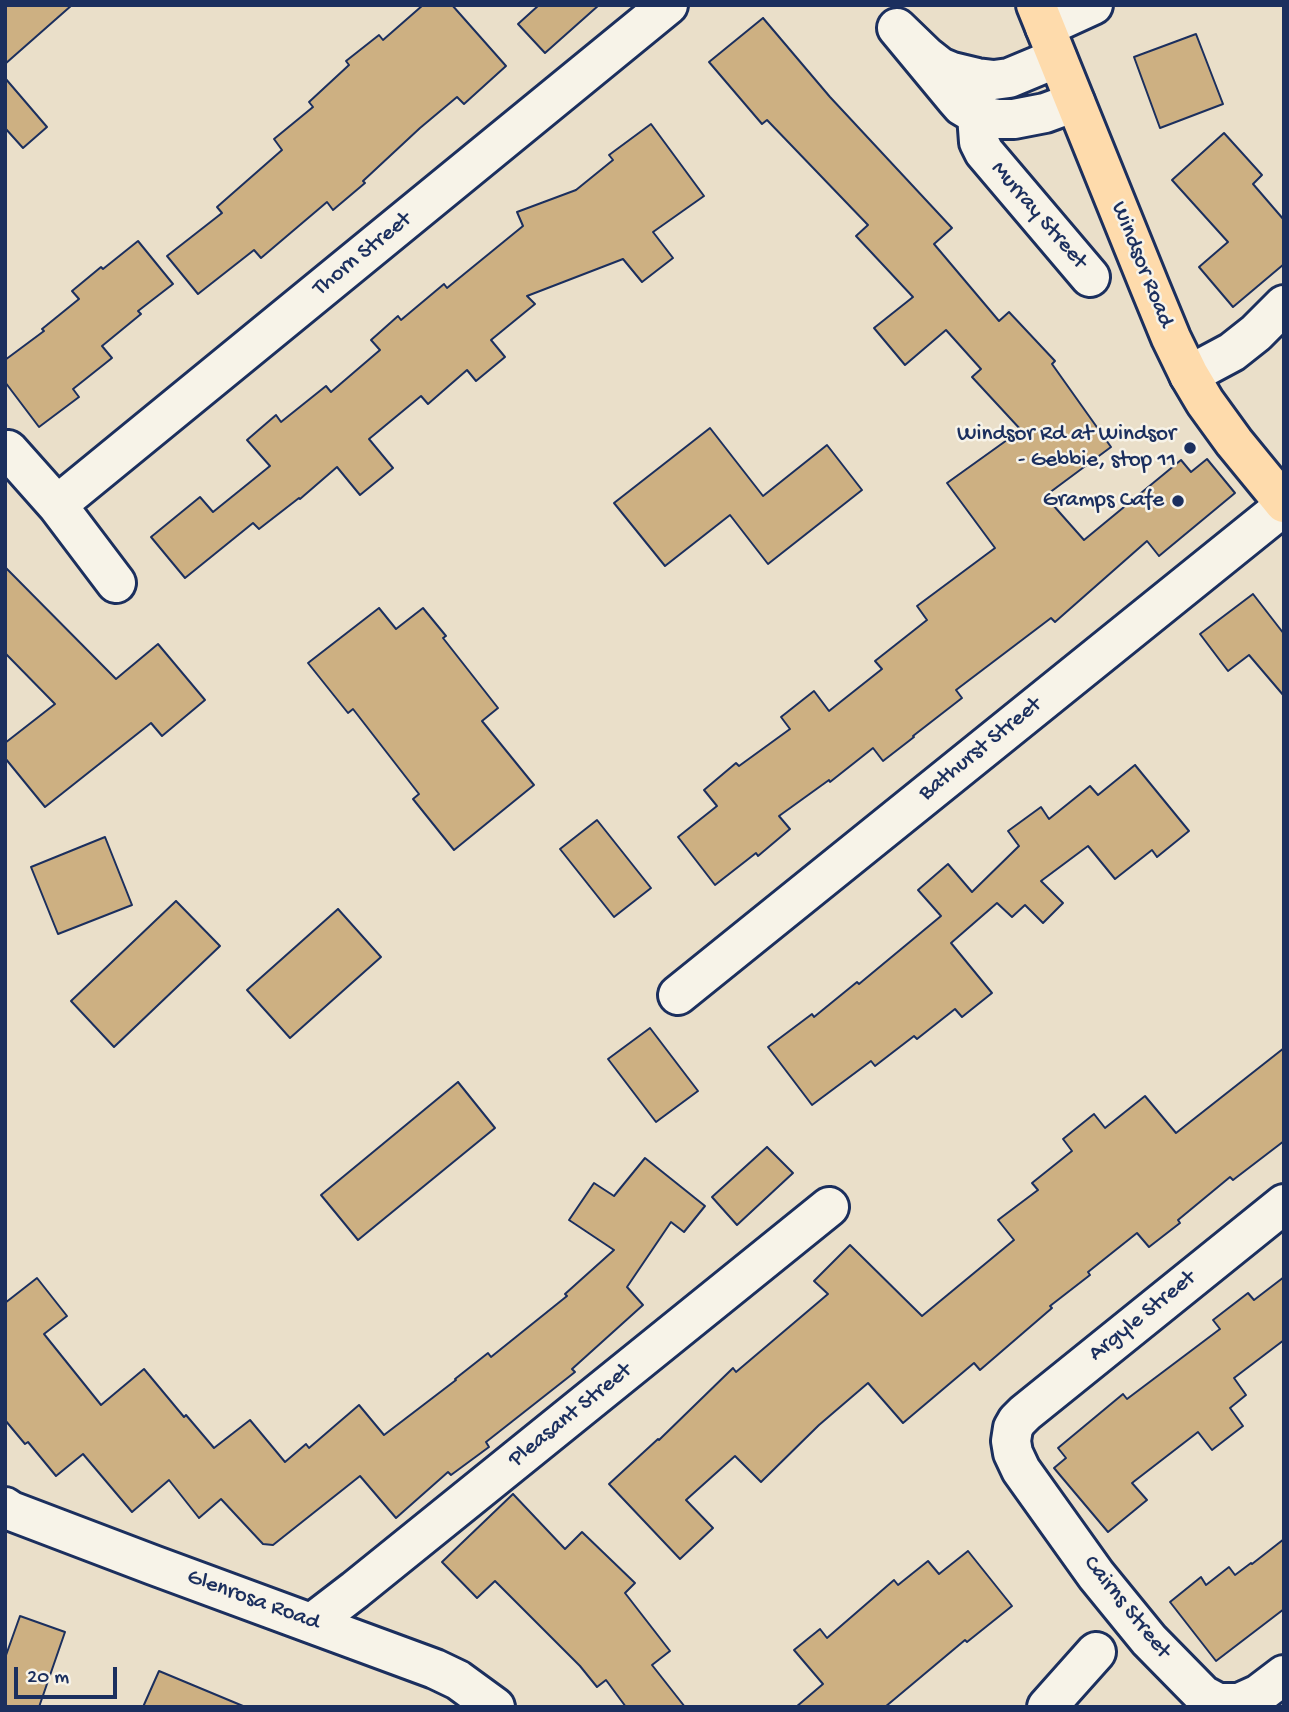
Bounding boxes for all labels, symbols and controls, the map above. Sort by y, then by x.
street label: Murray Street [984,156,1092,276]
street label: Windsor Road [1103,198,1179,332]
street label: Thorn Street [308,207,418,303]
place label: Windsor Rd at Windsor - Gebbie, stop 11 [957,421,1176,475]
marker: Windsor Rd at Windsor - Gebbie, stop 11 [1182,440,1198,456]
place label: Gramps Cafe [1043,487,1164,515]
marker: Gramps Cafe [1170,493,1186,509]
street label: Bathurst Street [914,692,1048,808]
street label: Argyle Street [1084,1265,1202,1369]
street label: Pleasant Street [504,1358,638,1474]
street label: Cairns Street [1076,1551,1176,1665]
street label: Glenrosa Road [183,1564,323,1638]
scale bar [18,1652,121,1696]
text: 20 m [27,1666,69,1691]

